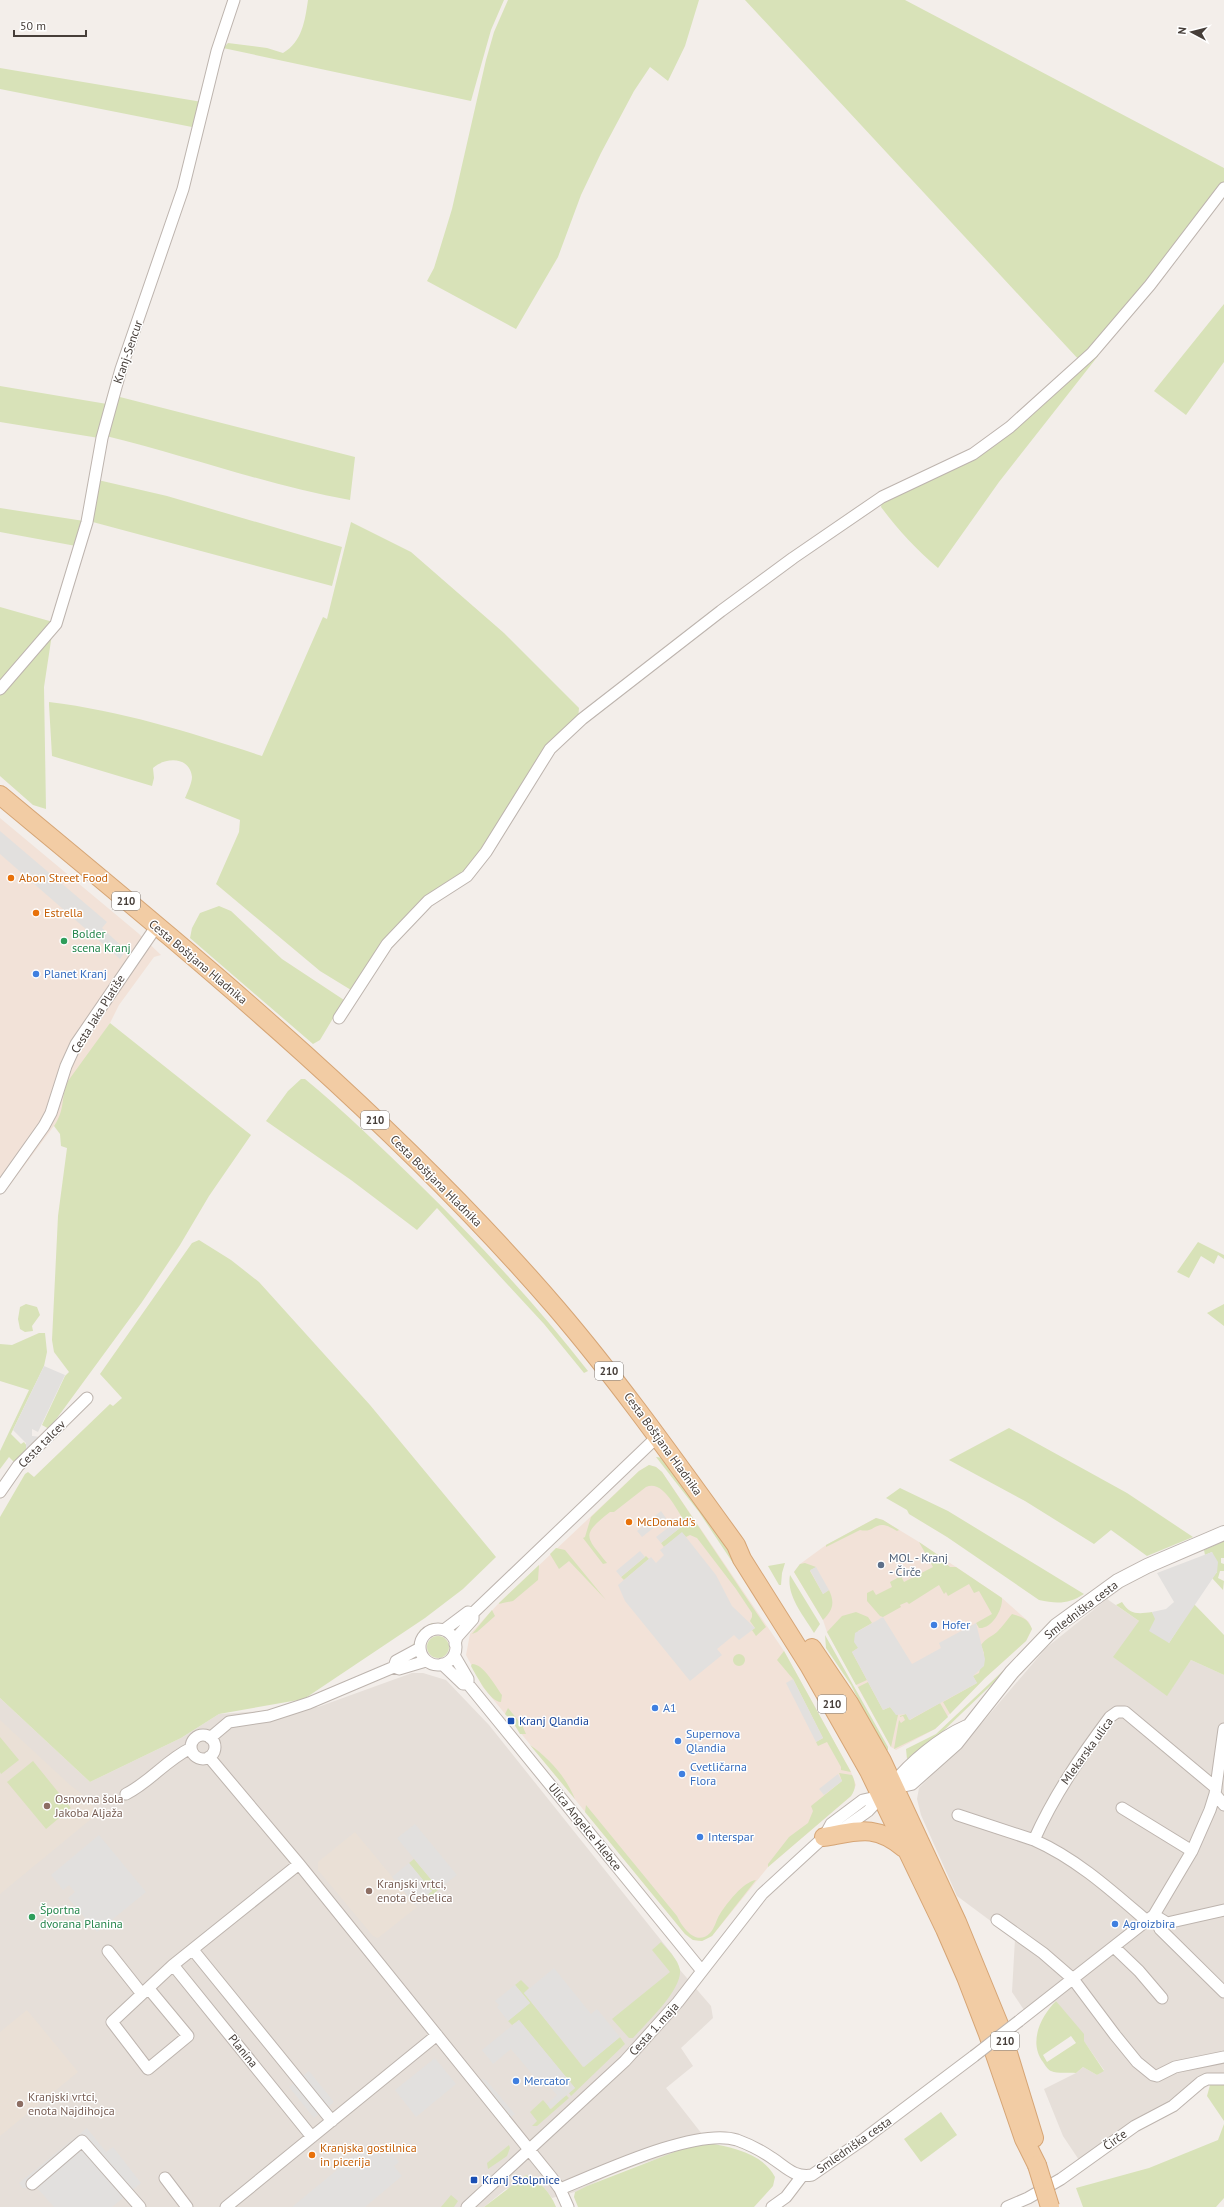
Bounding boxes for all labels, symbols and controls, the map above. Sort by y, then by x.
scale bar [14,12,86,38]
north arrow [1172,12,1212,52]
text: 50 m [20,18,46,33]
text: N [1175,26,1189,35]
street label: Kranj-Sencur [110,318,145,386]
place label: Abon Street Food [19,870,108,885]
marker: Abon Street Food [6,873,16,883]
road number: 210 [112,892,140,910]
place label: Estrella [44,905,83,920]
marker: Estrella [31,908,41,918]
street label: Cesta Boštjana Hladnika [146,916,251,1007]
place label: Bolder scena Kranj [72,926,131,955]
marker: Bolder scena Kranj [59,936,69,946]
place label: Planet Kranj [44,966,107,981]
marker: Planet Kranj [31,969,41,979]
street label: Cesta Jaka Platiše [67,972,128,1056]
road number: 210 [361,1111,389,1129]
street label: Cesta Boštjana Hladnika [387,1132,485,1230]
road number: 210 [595,1362,623,1380]
street label: Cesta Boštjana Hladnika [621,1389,706,1498]
street label: Cesta talcev [15,1417,69,1471]
place label: McDonald's [637,1514,696,1529]
marker: McDonald's [624,1517,634,1527]
place label: MOL - Kranj - Čirče [889,1550,948,1579]
marker: MOL - Kranj - Čirče [876,1560,886,1570]
street label: Smledniška cesta [1041,1577,1120,1642]
place label: Hofer [942,1617,970,1632]
marker: Hofer [929,1620,939,1630]
road number: 210 [818,1695,846,1713]
place label: A1 [663,1700,677,1715]
marker: A1 [650,1703,660,1713]
place label: Kranj Qlandia [519,1713,589,1728]
street label: Mlekarska ulica [1057,1714,1116,1787]
marker: Kranj Qlandia [506,1716,516,1726]
place label: Supernova Qlandia [686,1726,740,1755]
marker: Supernova Qlandia [673,1736,683,1746]
place label: Cvetličarna Flora [690,1759,747,1788]
marker: Cvetličarna Flora [677,1769,687,1779]
street label: Ulica Angelce Hlebce [546,1780,625,1873]
place label: Osnovna šola Jakoba Aljaža [54,1791,124,1820]
marker: Osnovna šola Jakoba Aljaža [42,1801,52,1811]
place label: Interspar [708,1829,754,1844]
marker: Interspar [695,1832,705,1842]
place label: Kranjski vrtci, enota Čebelica [377,1876,453,1905]
marker: Kranjski vrtci, enota Čebelica [364,1886,374,1896]
place label: Športna dvorana Planina [40,1902,123,1931]
marker: Športna dvorana Planina [27,1912,37,1922]
place label: Agroizbira [1123,1916,1175,1931]
marker: Agroizbira [1110,1919,1120,1929]
street label: Cesta 1. maja [626,1999,682,2059]
street label: Planina [225,2031,261,2070]
road number: 210 [991,2032,1019,2050]
place label: Mercator [524,2073,569,2088]
marker: Mercator [511,2076,521,2086]
place label: Kranjski vrtci, enota Najdihojca [28,2089,115,2118]
marker: Kranjski vrtci, enota Najdihojca [15,2099,25,2109]
street label: Smledniška cesta [813,2113,894,2176]
street label: Čirče [1100,2126,1129,2153]
place label: Kranjska gostilnica in picerija [320,2140,417,2169]
marker: Kranjska gostilnica in picerija [307,2150,317,2160]
place label: Kranj Stolpnice [482,2172,560,2187]
marker: Kranj Stolpnice [469,2175,479,2185]

